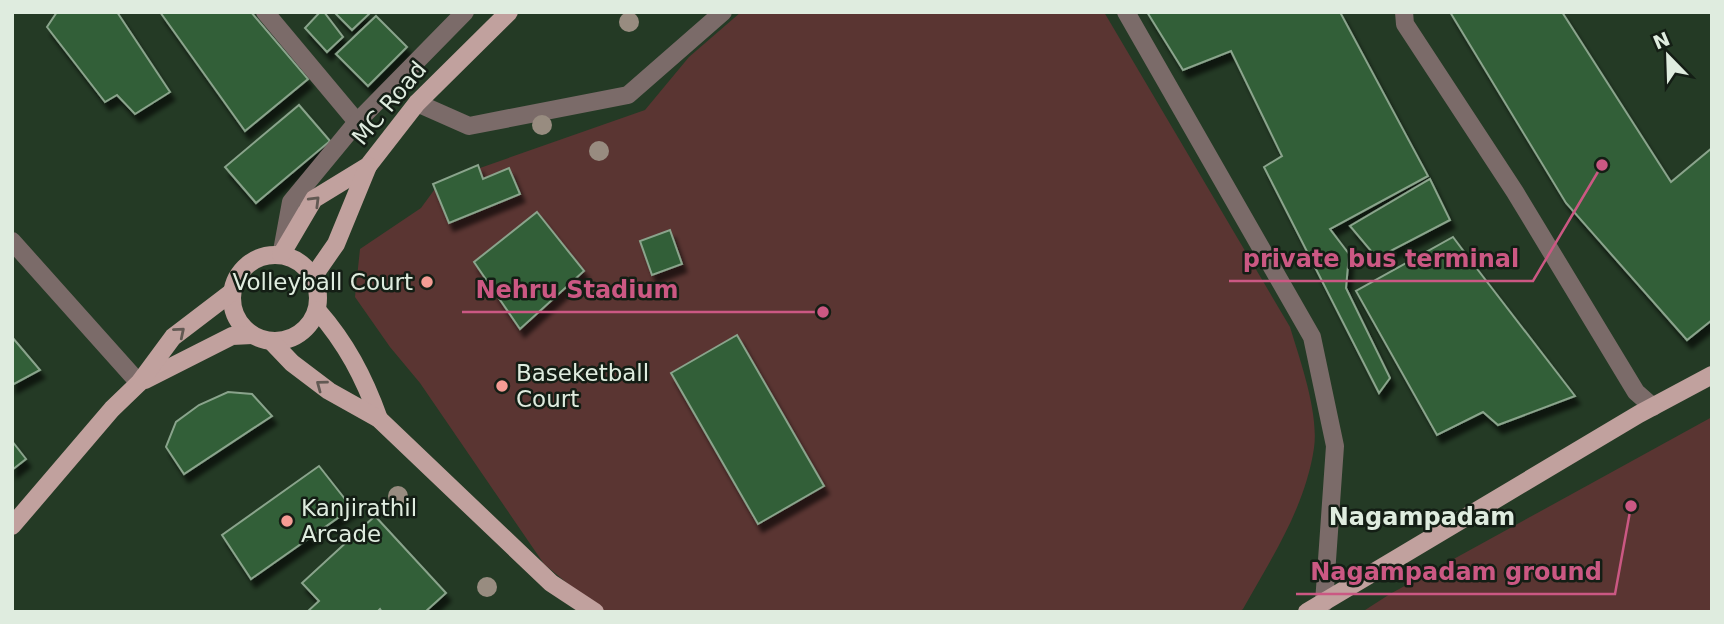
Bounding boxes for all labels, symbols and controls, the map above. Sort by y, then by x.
north arrow [1633,21,1703,91]
text: N [1650,27,1673,54]
street label: MC Road [347,56,431,150]
one-way arrow [307,197,320,210]
callout: private bus terminal [1229,236,1533,281]
text: private bus terminal [1243,245,1519,273]
callout: Nehru Stadium [462,267,693,312]
place label: Volleyball Court [232,269,413,295]
marker: Volleyball Court [419,274,435,290]
text: Nehru Stadium [475,276,679,304]
one-way arrow [172,328,185,340]
place label: Baseketball Court [516,360,649,412]
marker: Baseketball Court [494,378,510,394]
one-way arrow [316,381,329,393]
place label: Kanjirathil Arcade [301,495,417,547]
district label: Nagampadam [1329,503,1515,531]
marker: Kanjirathil Arcade [279,513,295,529]
callout: Nagampadam ground [1296,549,1615,594]
text: Nagampadam ground [1310,558,1602,586]

